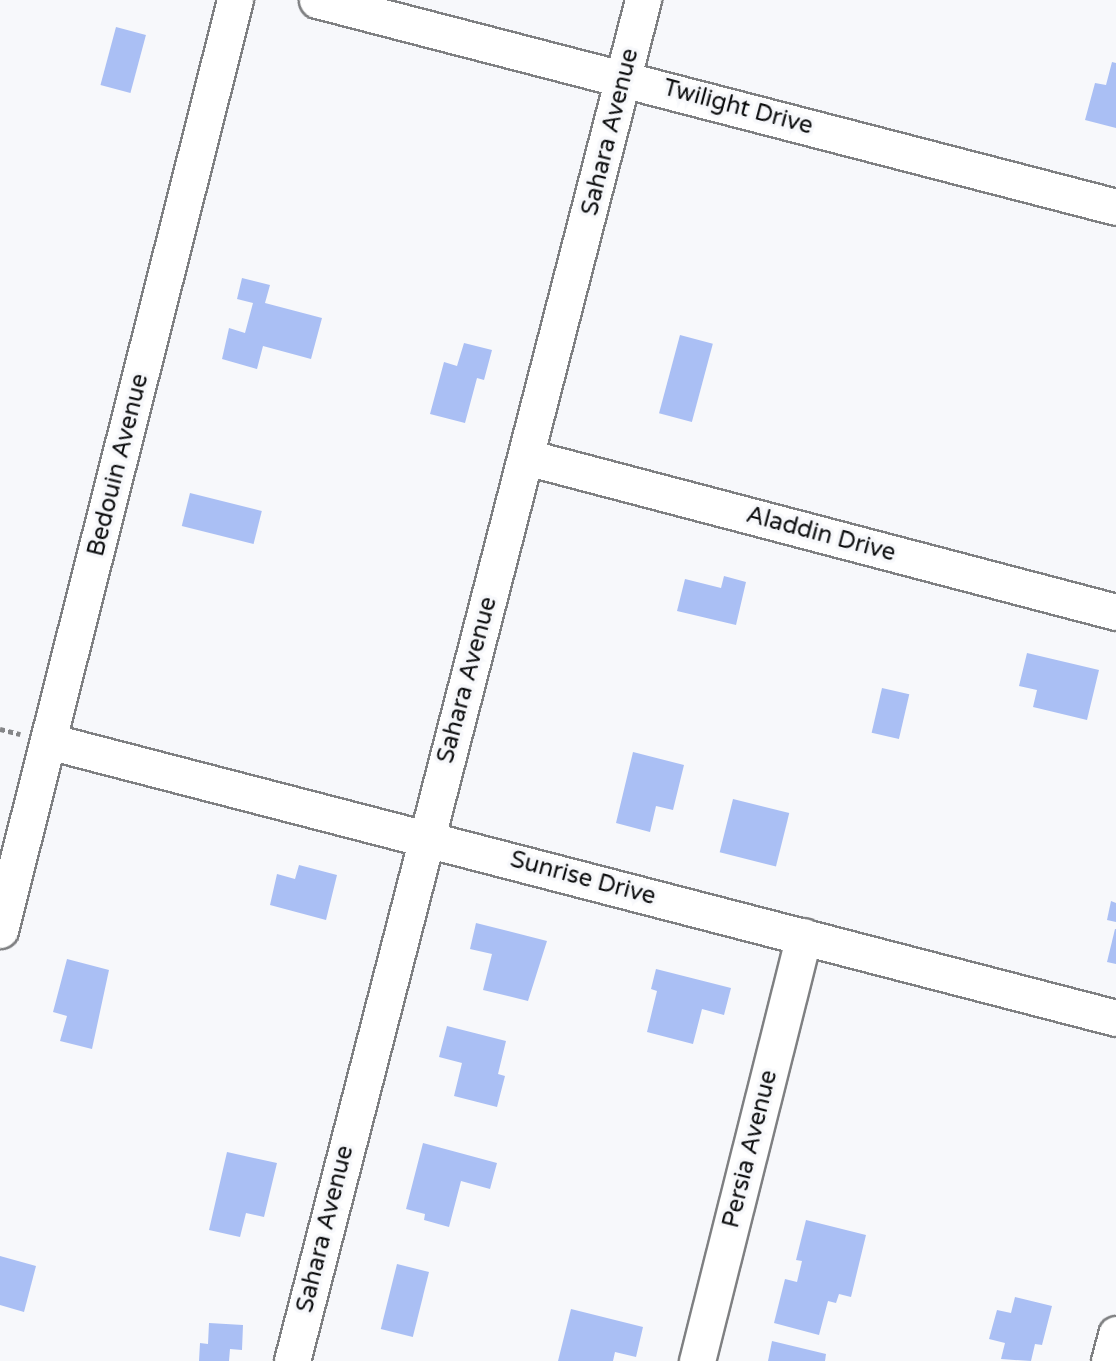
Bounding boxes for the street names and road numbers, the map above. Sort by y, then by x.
street label: Sahara Avenue [575,45,645,219]
street label: Twilight Drive [660,73,816,141]
street label: Bedouin Avenue [81,371,155,559]
street label: Aladdin Drive [743,500,899,568]
street label: Sahara Avenue [431,594,503,766]
street label: Sunrise Drive [507,845,659,911]
street label: Persia Avenue [716,1067,784,1231]
street label: Sahara Avenue [290,1142,360,1316]

